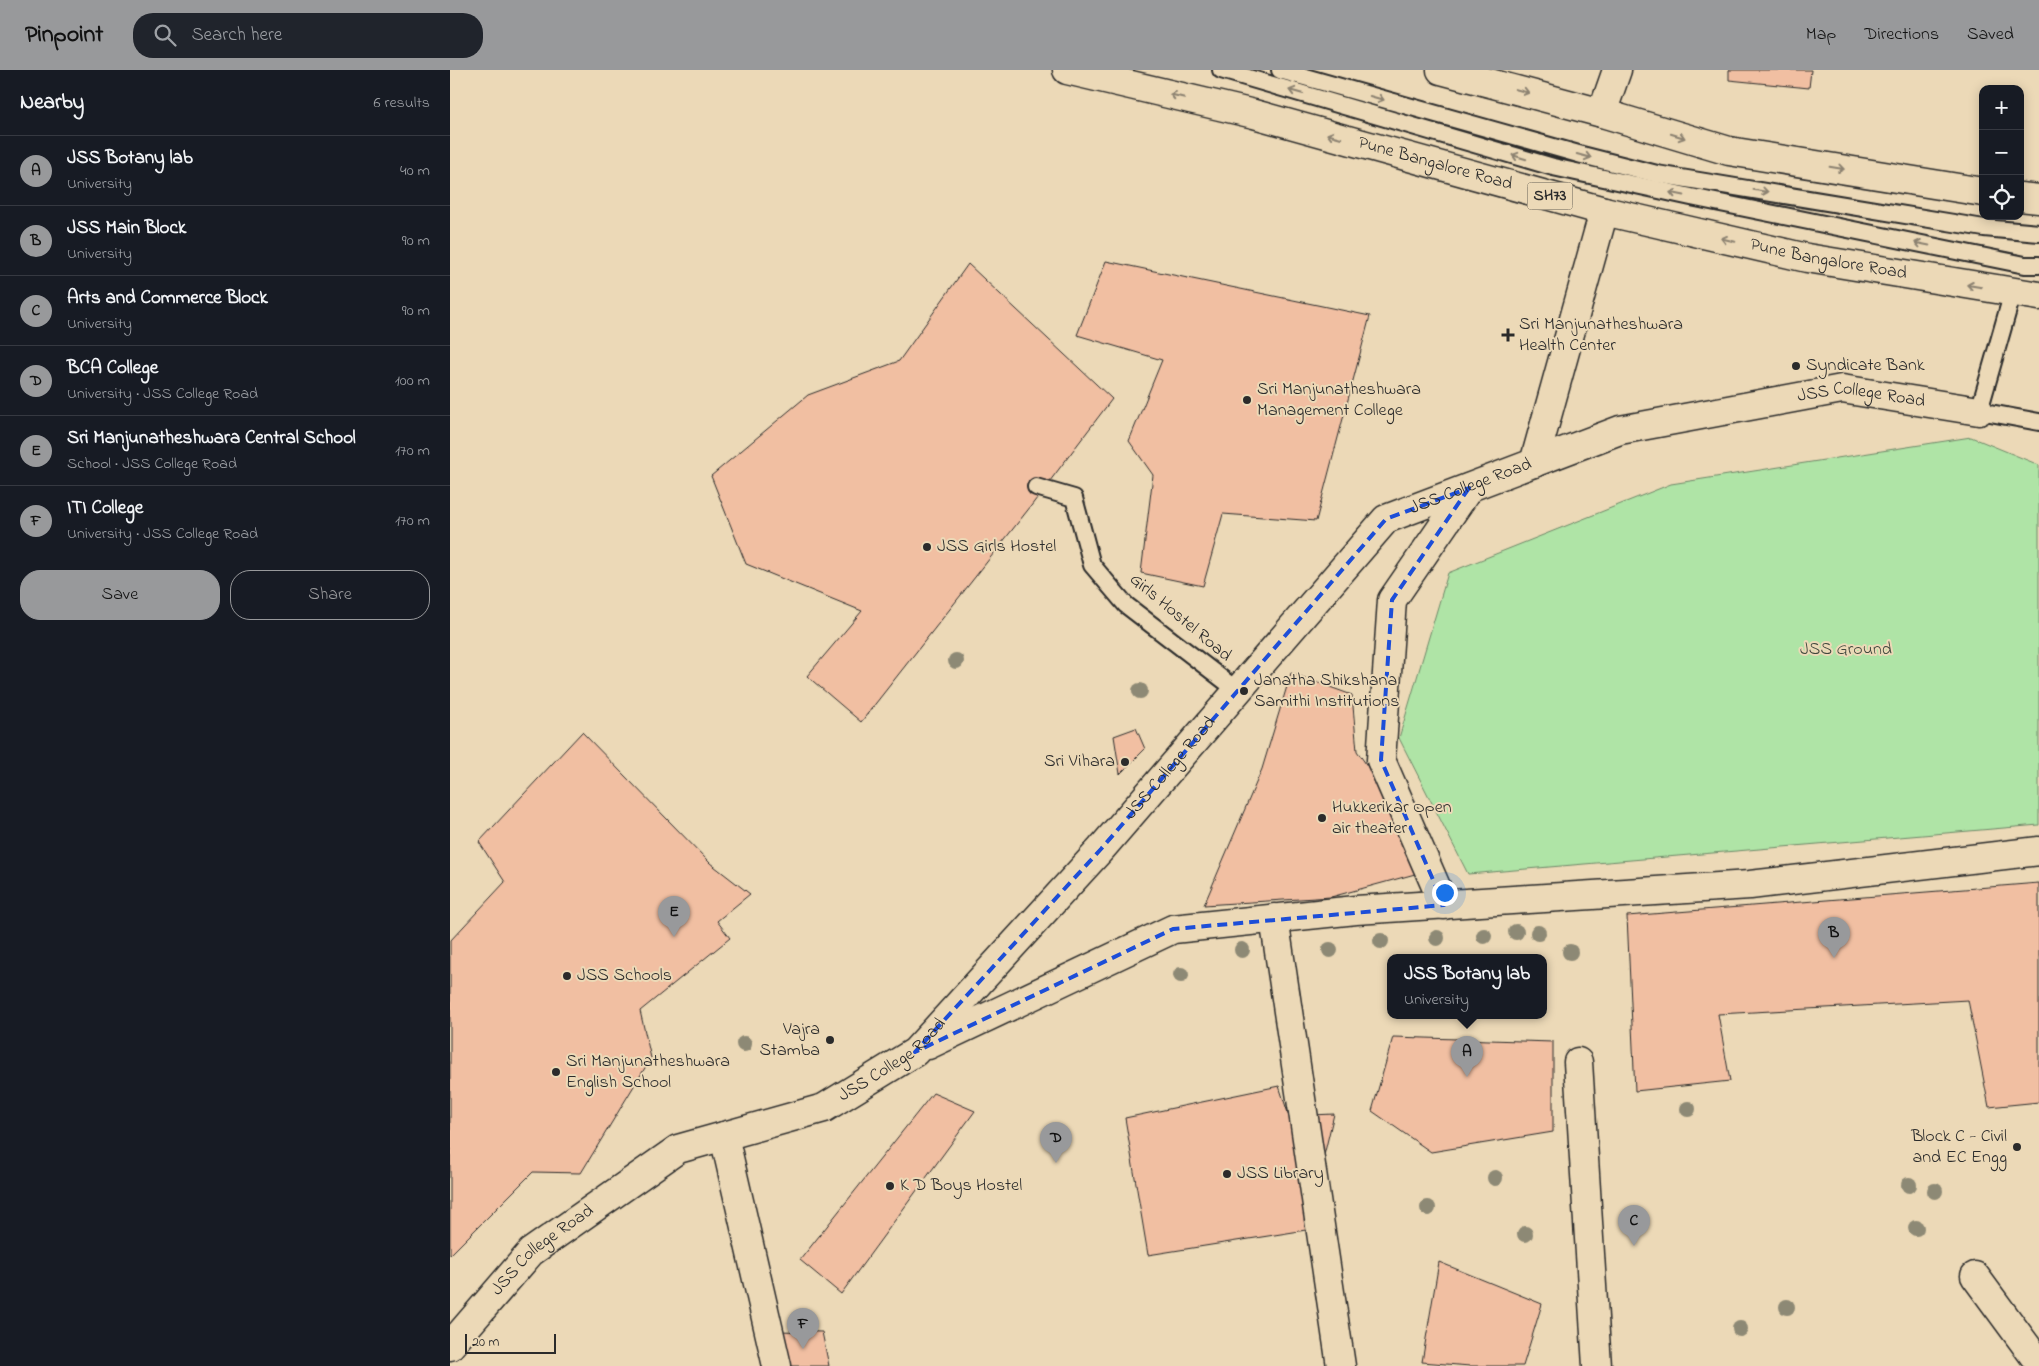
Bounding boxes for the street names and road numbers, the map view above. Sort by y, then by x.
street label: Pune Bangalore Road [1355,130,1515,198]
road number: SH73 [1528,182,1572,210]
street label: Pune Bangalore Road [1747,232,1909,287]
street label: JSS College Road [1795,376,1927,415]
street label: JSS College Road [1406,452,1536,522]
street label: Girls Hostel Road [1123,567,1237,669]
street label: JSS College Road [1119,711,1223,826]
street label: JSS College Road [834,1013,953,1109]
street label: JSS College Road [485,1199,599,1302]

